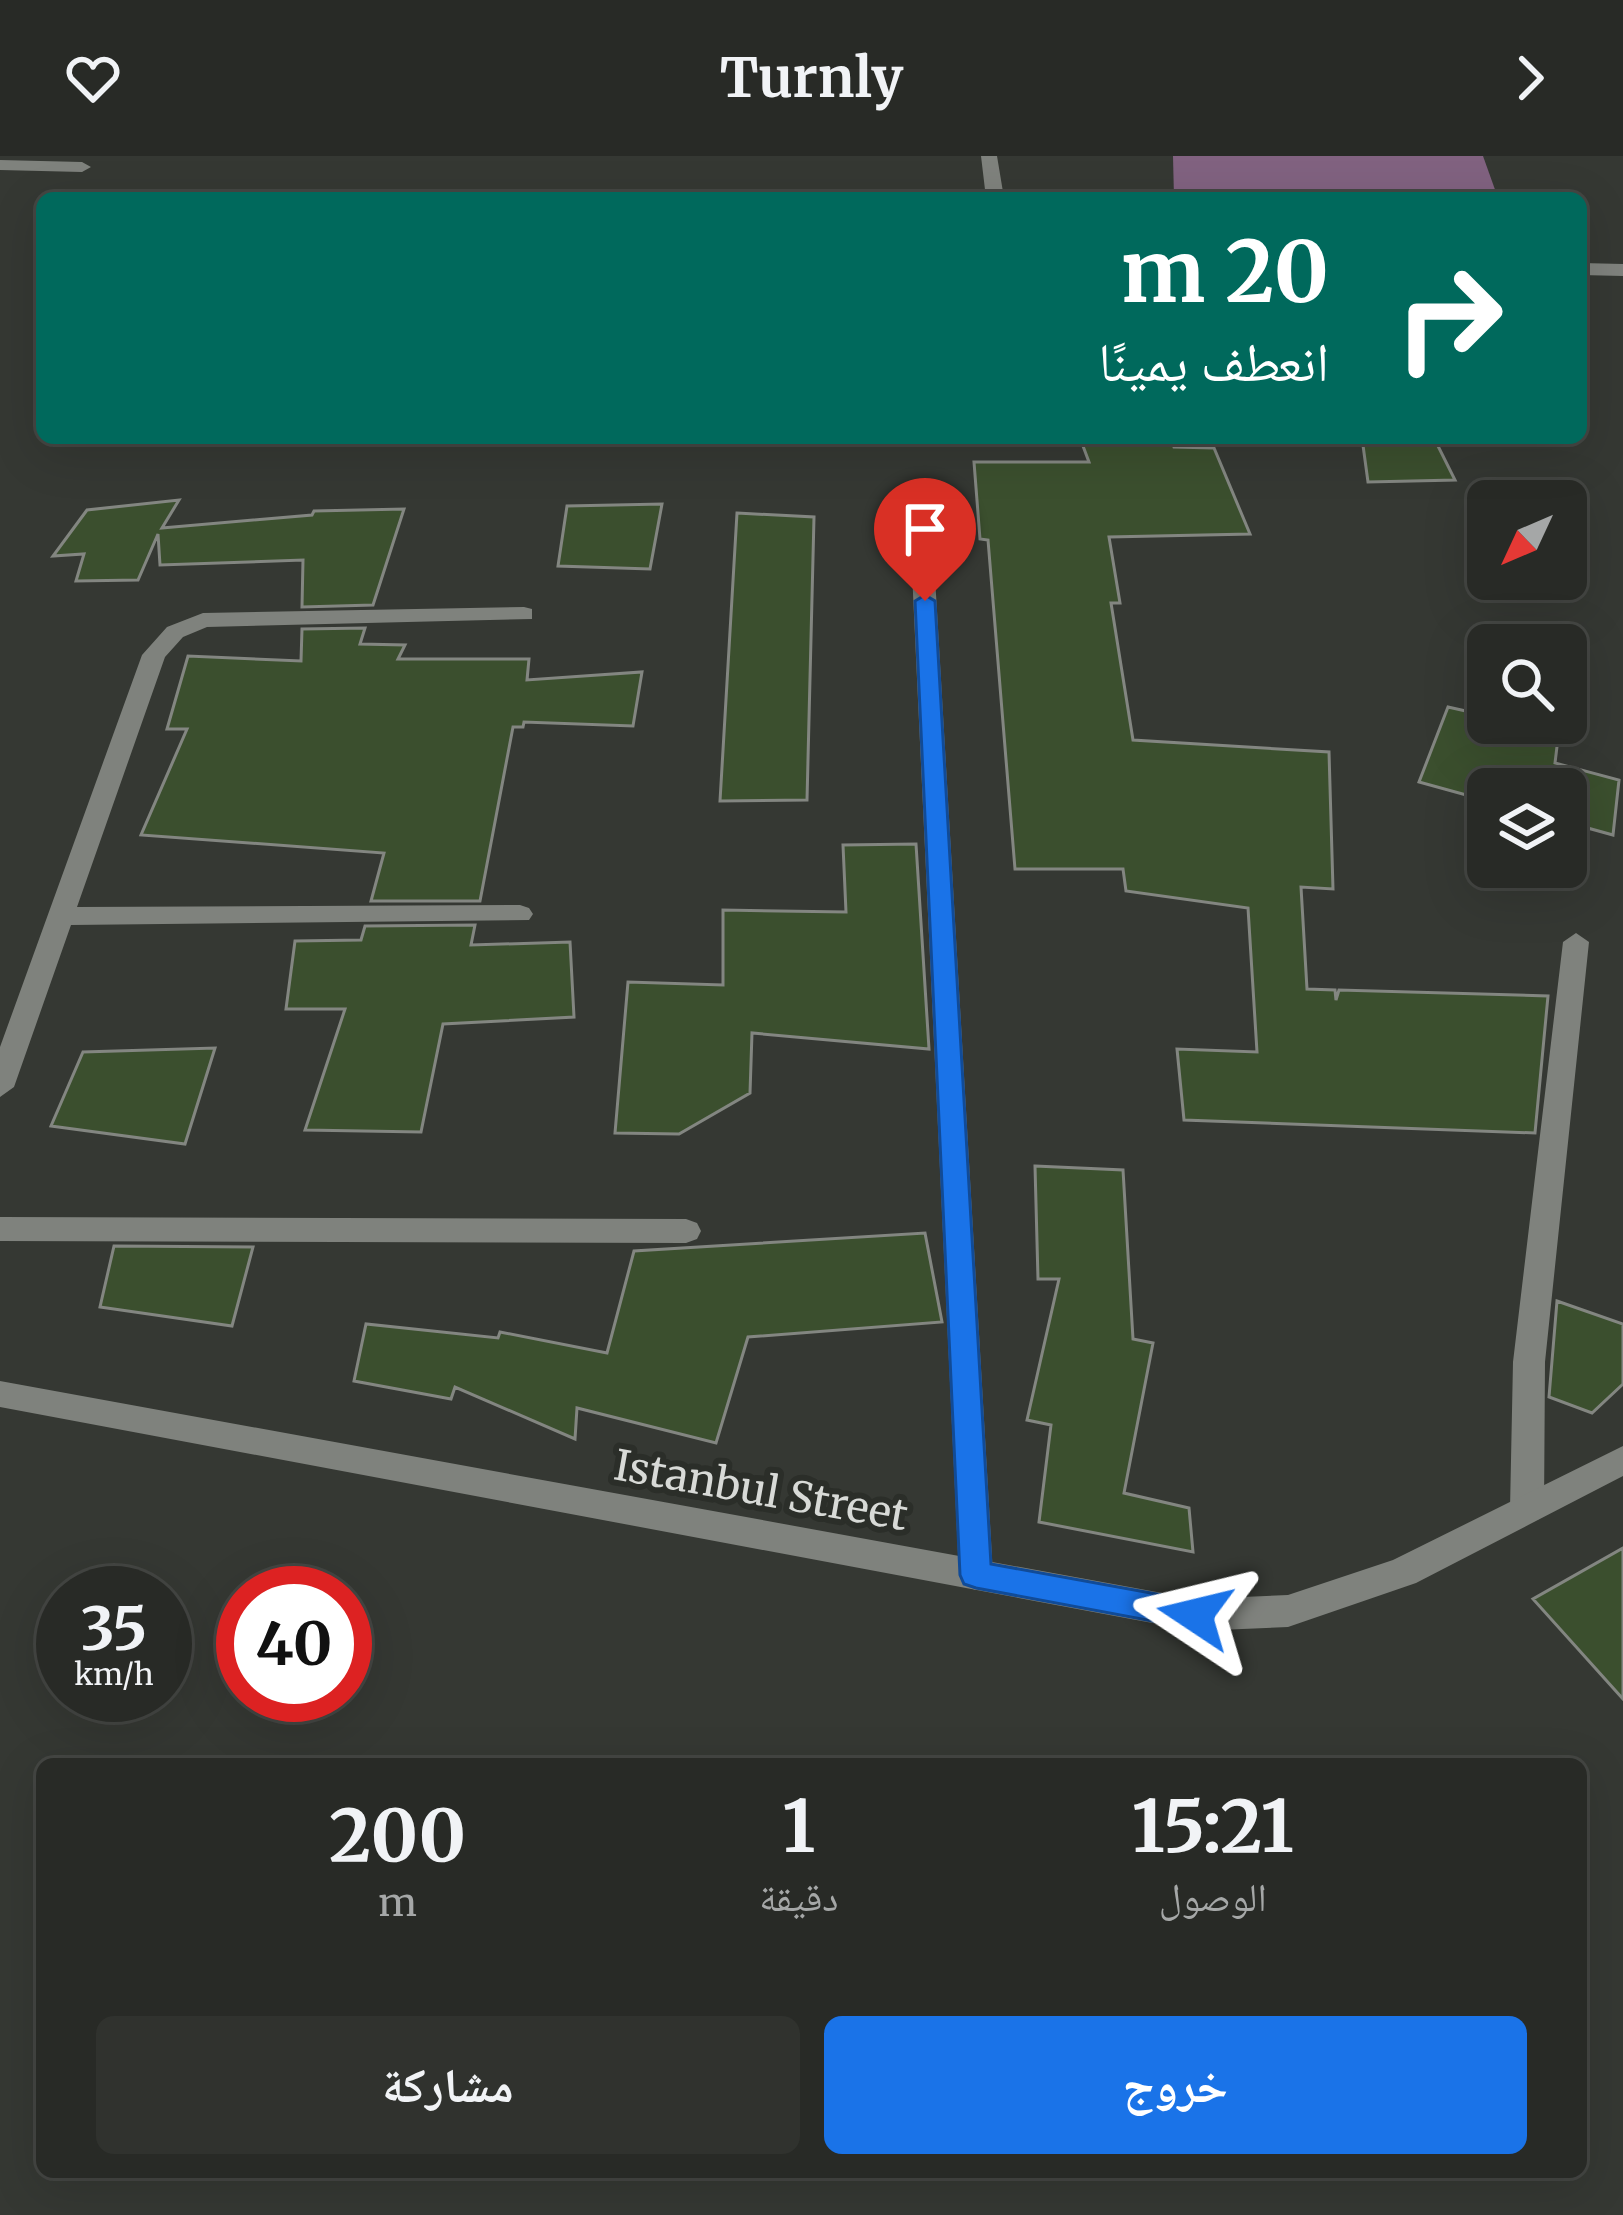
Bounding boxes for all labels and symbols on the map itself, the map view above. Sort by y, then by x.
pin [874,478,976,601]
north arrow [1467,480,1587,600]
street label: Istanbul Street [610,1439,912,1541]
position arrow [1132,1552,1258,1678]
speed limit sign: 40 [216,1566,372,1722]

